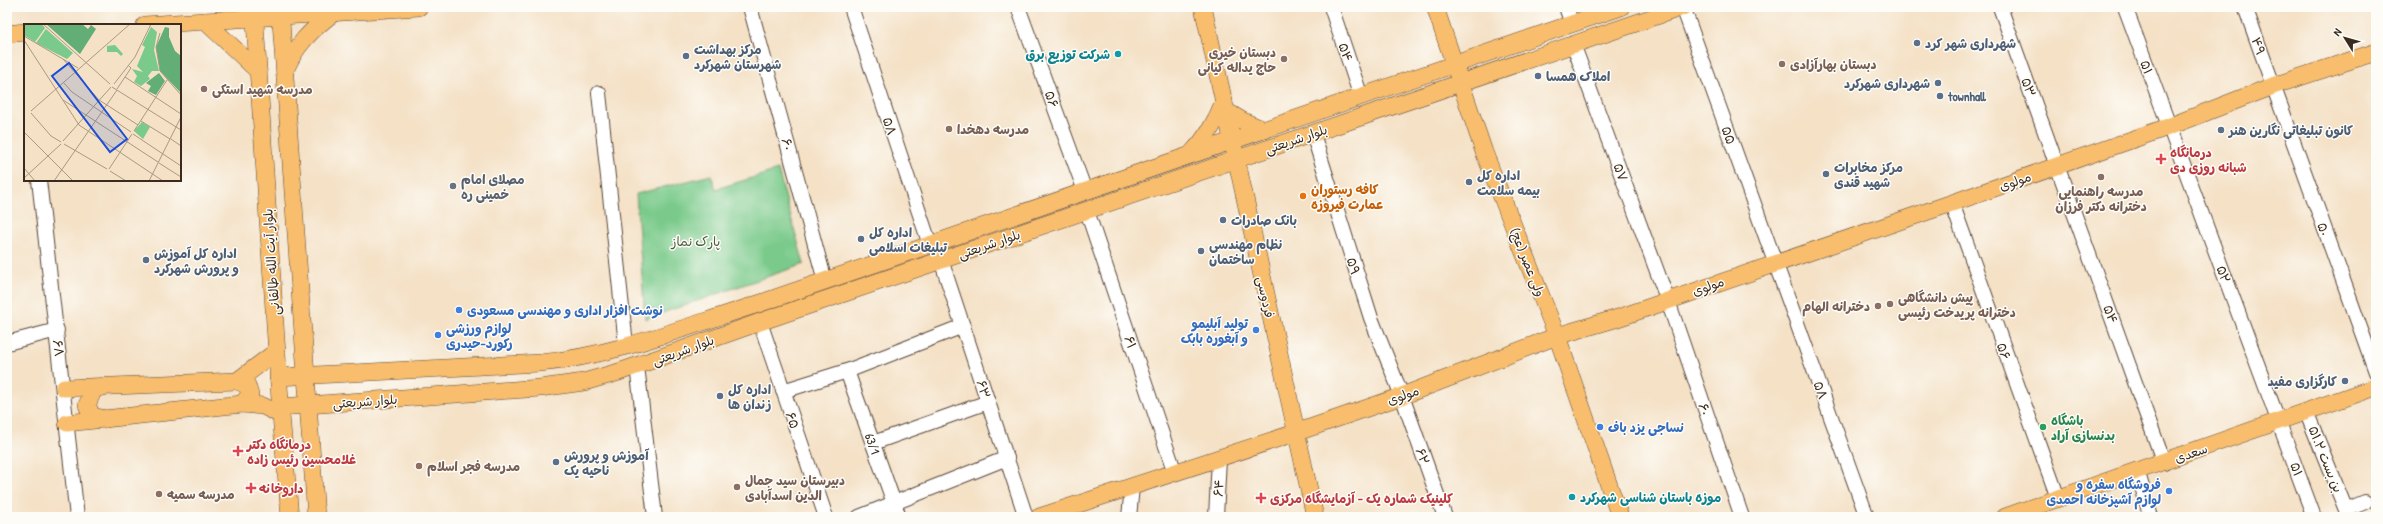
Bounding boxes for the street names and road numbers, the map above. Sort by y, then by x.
street label: ۴۹ [2247,34,2271,58]
street label: ۵۴ [1334,40,1358,64]
street label: ۵۱ [2136,57,2158,77]
street label: ۵۳ [2017,75,2041,99]
street label: ۵۶ [1041,88,1063,110]
street label: ۵۸ [879,115,901,137]
street label: بلوار شریعتی [1262,120,1330,159]
street label: ۵۵ [1717,124,1741,147]
street label: ۶۰ [778,136,798,152]
street label: ۵۷ [1609,160,1633,184]
street label: مولوی [1996,167,2034,195]
street label: بلوار آیت الله طالقانی [258,208,285,316]
street label: ۵۰ [2313,220,2335,238]
street label: بلوار شریعتی [955,225,1023,264]
street label: ولی عصر (عج) [1505,225,1550,299]
street label: ۵۹ [1343,255,1365,277]
street label: ۵۲ [2212,263,2236,285]
street label: مولوی [1689,272,1727,300]
street label: فردوسی [1252,275,1279,320]
street label: ۵۴ [2099,302,2123,326]
street label: بلوار شریعتی [649,330,717,370]
street label: ۶۱ [1120,333,1142,351]
street label: ۶۸ [49,338,69,358]
street label: ۵۶ [1993,340,2015,362]
street label: ۶۳ [973,377,995,401]
street label: ۵۸ [1809,378,1833,402]
street label: مولوی [1384,381,1422,409]
street label: بلوار شریعتی [332,390,398,413]
street label: ۶۰ [1695,400,1715,418]
street label: ۶۵ [782,409,804,431]
street label: بن بست ۵۱.۲ [2304,423,2348,495]
street label: 63/1 [861,431,885,457]
street label: سعدی [2172,439,2210,467]
street label: ۶۲ [1412,445,1434,467]
street label: ۵۱ [2286,459,2308,479]
street label: ۶۴ [1209,479,1227,497]

